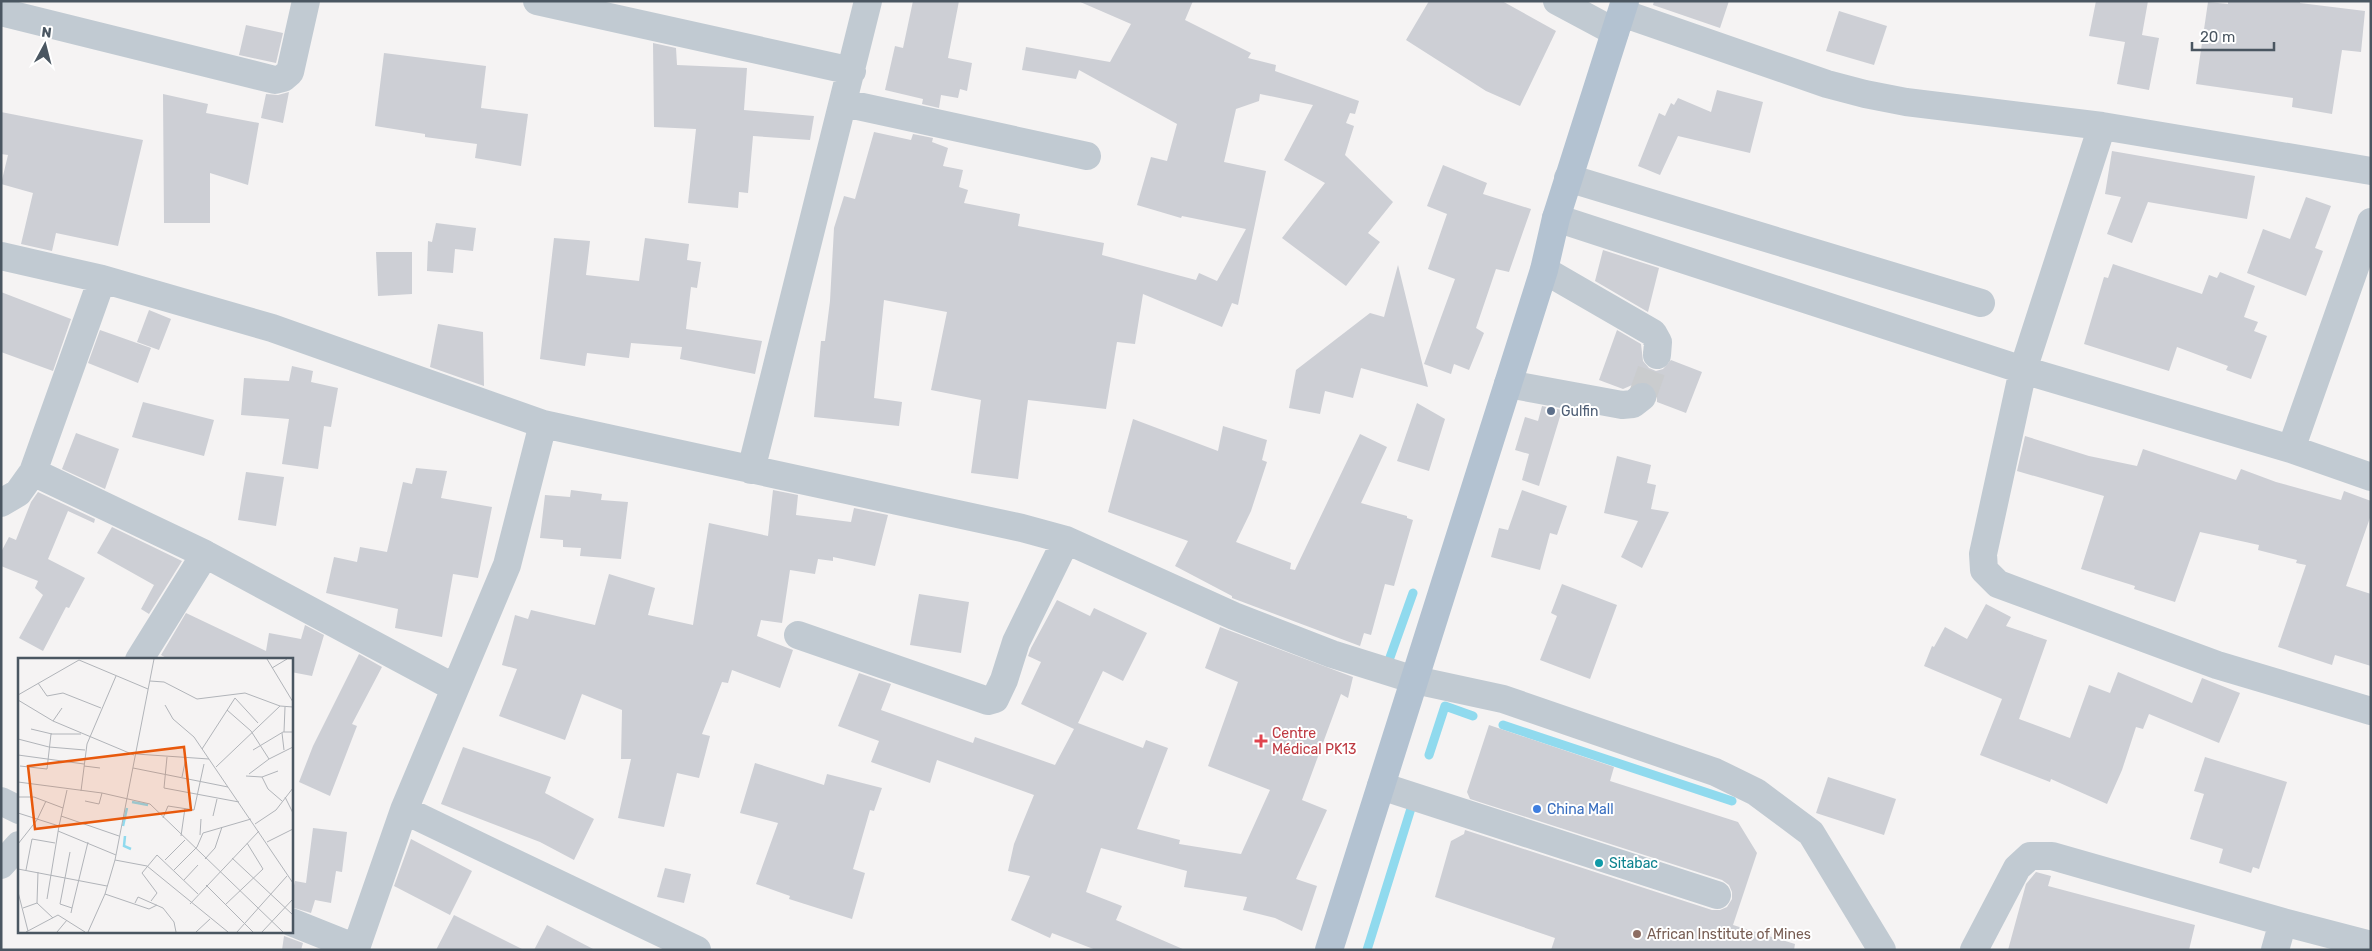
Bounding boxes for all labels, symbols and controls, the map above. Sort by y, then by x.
north arrow [20,20,70,70]
scale bar [2192,20,2274,52]
text: N [40,24,53,42]
text: 20 m [2200,28,2235,46]
place label: Gulfin [1561,403,1599,420]
marker: Gulfin [1545,405,1557,417]
inset map [18,658,292,934]
place label: Centre Médical PK13 [1272,725,1357,758]
marker: Centre Médical PK13 [1254,734,1268,748]
place label: China Mall [1547,801,1614,818]
marker: China Mall [1531,803,1543,815]
place label: Sitabac [1609,855,1658,872]
marker: Sitabac [1593,857,1605,869]
place label: African Institute of Mines [1647,926,1811,943]
marker: African Institute of Mines [1631,928,1643,940]

